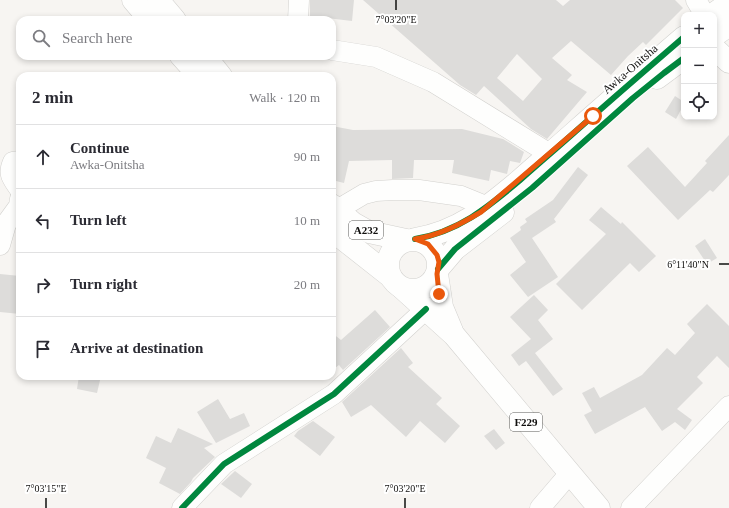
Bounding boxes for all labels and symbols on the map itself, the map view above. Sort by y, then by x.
text: 7°03'20"E [376,14,417,25]
street label: Awka-Onitsha [599,41,661,97]
route start [584,107,602,125]
road number: A232 [349,221,383,239]
text: 6°11'40"N [667,259,709,270]
route end [430,285,448,303]
road number: F229 [510,413,542,431]
text: 7°03'15"E [26,483,67,494]
text: 7°03'20"E [385,483,426,494]

